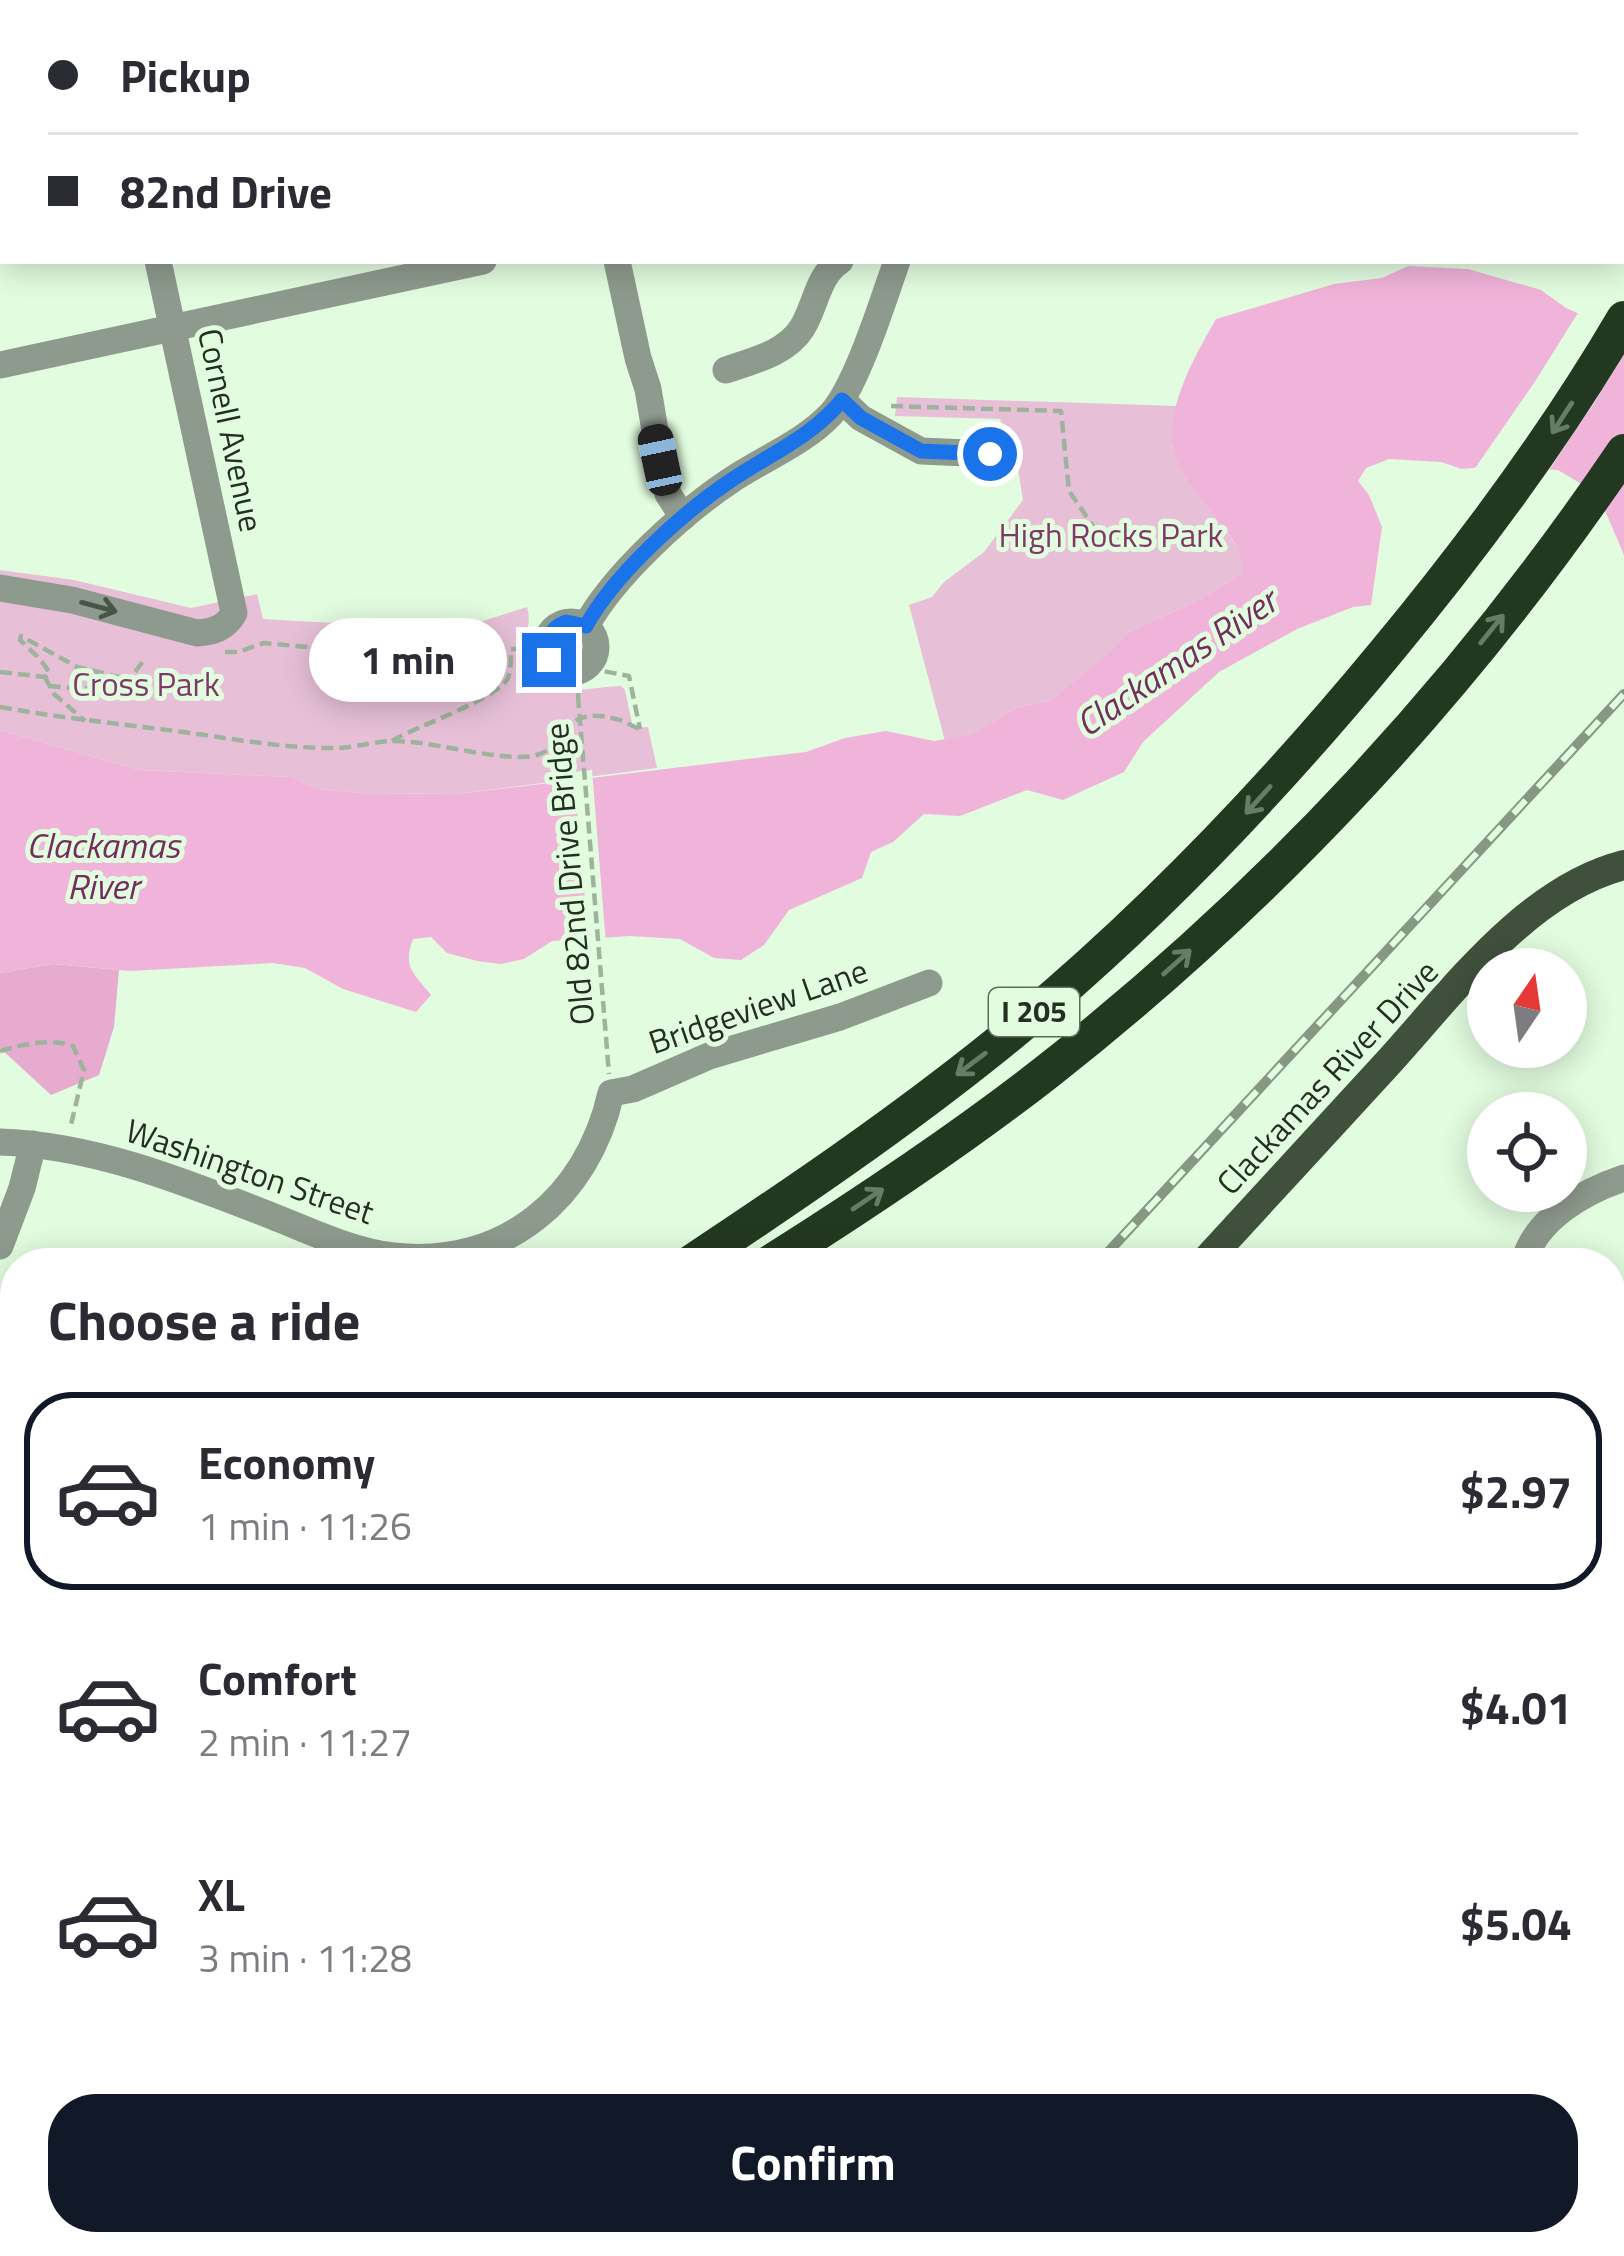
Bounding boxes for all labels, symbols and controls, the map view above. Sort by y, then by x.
text: Pickup [120,41,251,109]
text: 82nd Drive [120,157,332,225]
street label: Cornell Avenue [185,324,277,536]
one-way arrow [1550,400,1574,434]
car [635,421,685,499]
route start [963,427,1017,481]
park label: High Rocks Park [999,510,1224,560]
water label: Clackamas River [1064,571,1291,749]
one-way arrow [80,598,118,620]
one-way arrow [1478,614,1505,646]
callout: 1 min [309,618,507,702]
text: 1 min [361,630,455,689]
route end [522,633,576,687]
park label: Cross Park [72,659,220,709]
street label: Old 82nd Drive Bridge [531,721,607,1027]
one-way arrow [1244,784,1272,814]
water label: Clackamas River [26,817,182,913]
street label: Bridgeview Lane [642,945,874,1067]
street label: Clackamas River Drive [1204,948,1450,1206]
north arrow [1467,948,1587,1068]
map controls [1467,948,1587,1212]
one-way arrow [1162,949,1192,976]
road number: I 205 [989,988,1079,1036]
one-way arrow [956,1050,988,1076]
button: locate [1467,1092,1587,1212]
street label: Washington Street [119,1105,381,1237]
one-way arrow [851,1186,885,1211]
text: Choose a ride [48,1279,360,1361]
text: Economy [198,1428,375,1496]
icon: car [54,1437,162,1545]
text: $2.97 [1460,1457,1572,1525]
text: 1 min · 11:26 [198,1496,412,1555]
text: Comfort [198,1644,357,1712]
icon: car [54,1653,162,1761]
text: $4.01 [1460,1673,1572,1741]
text: 2 min · 11:27 [198,1712,412,1771]
text: XL [198,1860,245,1928]
icon: car [54,1869,162,1977]
text: $5.04 [1460,1889,1572,1957]
text: 3 min · 11:28 [198,1928,412,1987]
button: Confirm [48,2094,1578,2232]

